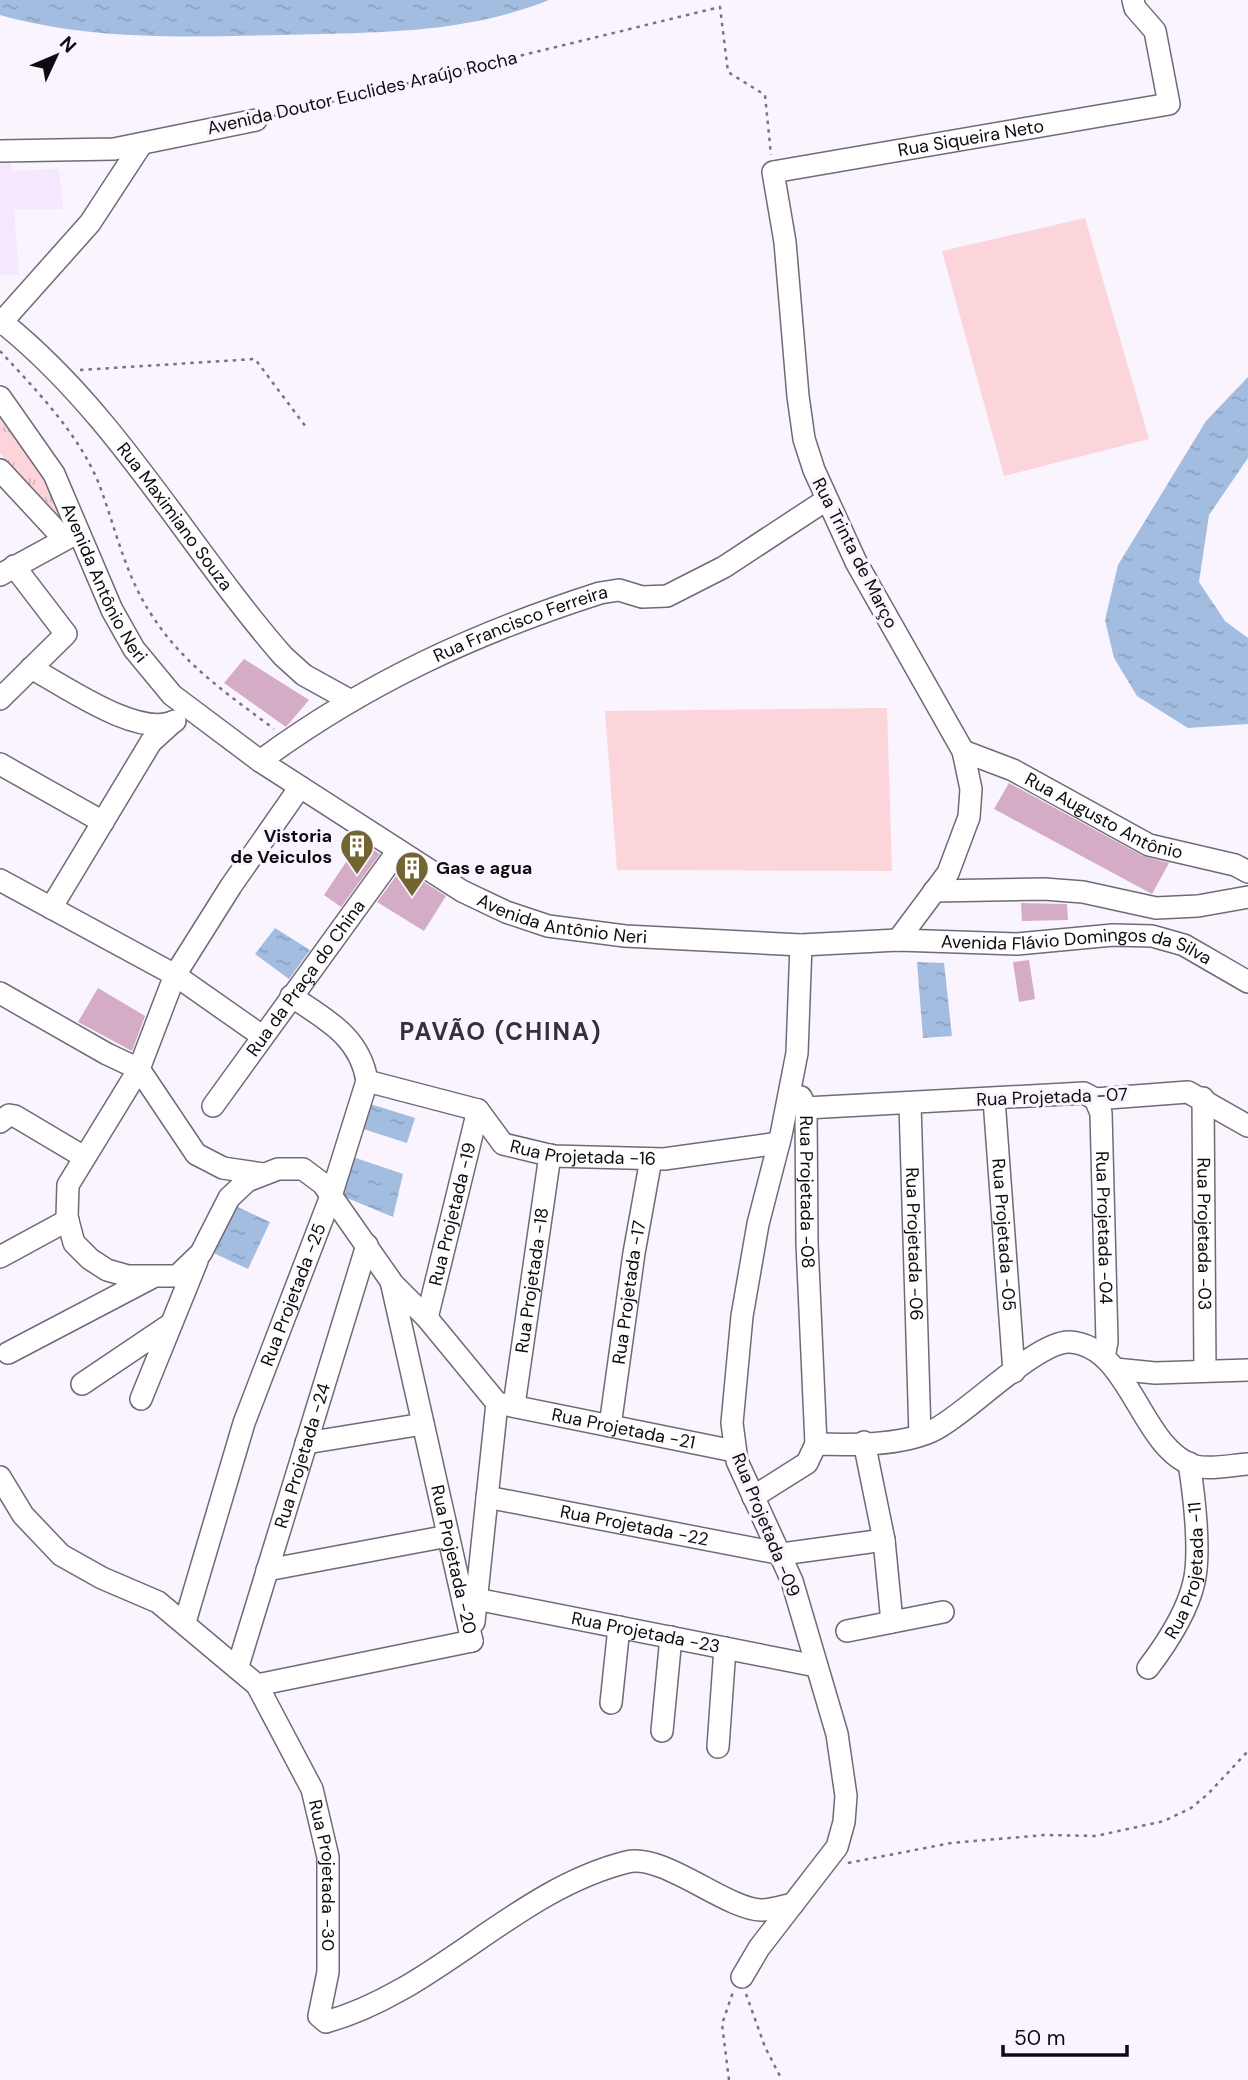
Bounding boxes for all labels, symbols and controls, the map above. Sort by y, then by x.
north arrow [21,21,91,91]
text: N [54,31,82,58]
street label: Avenida Doutor Euclides Araújo Rocha [205,46,519,140]
street label: Rua Siqueira Neto [896,114,1046,162]
street label: Rua Maximiano Souza [111,438,238,596]
street label: Rua Trinta de Março [807,474,903,632]
street label: Avenida Antônio Neri [56,499,153,668]
street label: Rua Francisco Ferreira [430,580,609,668]
street label: Rua Augusto Antônio [1021,767,1185,864]
place label: Vistoria de Veiculos [230,824,332,869]
building icon: Vistoria de Veiculos [338,827,376,876]
building icon: Gas e agua [393,849,431,898]
place label: Gas e agua [436,856,532,880]
street label: Avenida Antônio Neri [473,888,648,949]
street label: Rua da Praça do China [241,895,371,1061]
street label: Avenida Flávio Domingos da Silva [941,923,1216,970]
district label: PAVÃO (CHINA) [400,1016,602,1047]
street label: Rua Projetada -07 [976,1082,1128,1112]
street label: Rua Projetada -08 [794,1115,820,1269]
street label: Rua Projetada -16 [508,1134,656,1171]
street label: Rua Projetada -19 [423,1140,482,1288]
street label: Rua Projetada -04 [1090,1151,1118,1305]
street label: Rua Projetada -05 [986,1157,1022,1312]
street label: Rua Projetada -03 [1191,1157,1217,1311]
street label: Rua Projetada -06 [900,1167,929,1321]
street label: Rua Projetada -18 [510,1206,554,1354]
street label: Rua Projetada -17 [607,1218,652,1366]
street label: Rua Projetada -25 [255,1220,331,1370]
street label: Rua Projetada -24 [269,1380,336,1531]
street label: Rua Projetada -21 [550,1402,697,1455]
street label: Rua Projetada -09 [726,1449,806,1601]
street label: Rua Projetada -20 [425,1482,482,1636]
street label: Rua Projetada -22 [558,1499,711,1552]
street label: Rua Projetada -11 [1159,1501,1209,1644]
street label: Rua Projetada -23 [569,1606,722,1659]
street label: Rua Projetada -30 [303,1797,341,1951]
scale bar [1003,2014,1127,2058]
text: 50 m [1014,2024,1065,2052]

